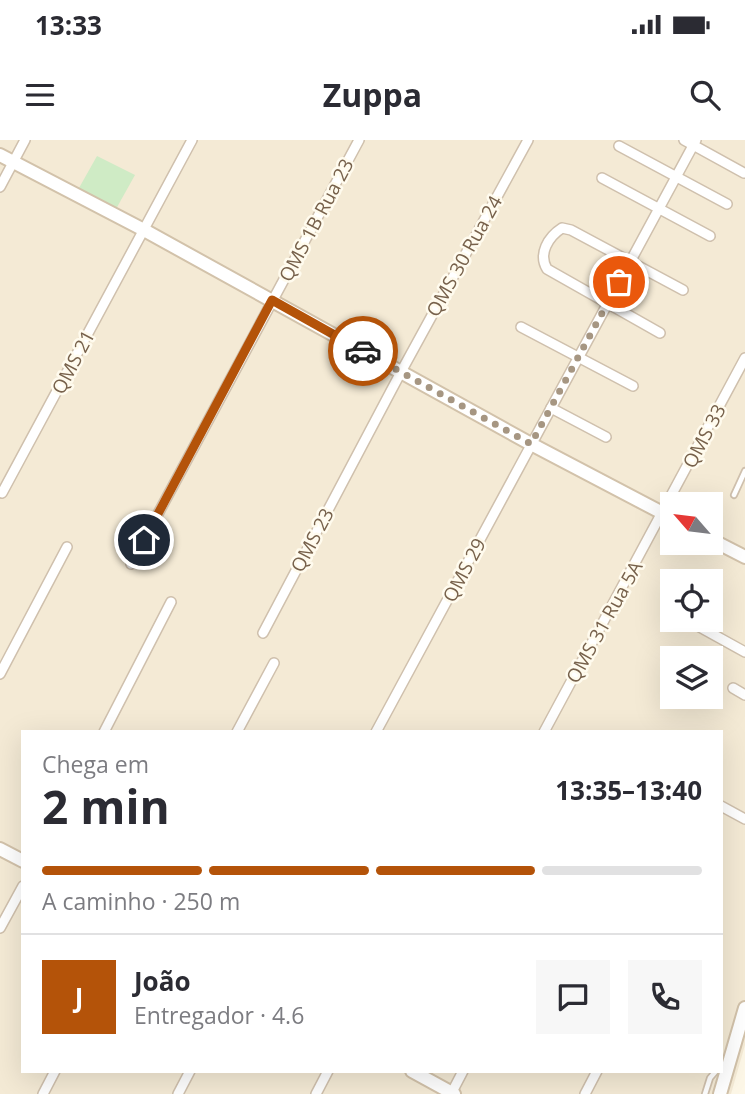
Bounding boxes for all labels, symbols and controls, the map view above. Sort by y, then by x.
text: 13:33 [35,7,102,43]
text: Zuppa [323,73,422,116]
icon: menu [21,76,59,114]
icon: search [686,76,724,114]
street label: QMS 1B Rua 23 [273,154,359,286]
street label: QMS 30 Rua 24 [420,191,508,321]
pin [589,252,649,312]
icon: bag [600,263,638,301]
courier [328,316,398,386]
street label: QMS 21 [45,325,101,399]
icon: car [344,332,382,370]
street label: QMS 33 [676,399,732,473]
north arrow [660,492,723,555]
map controls [660,492,723,709]
street label: QMS 23 [284,503,340,577]
pin [114,510,174,570]
icon: home [125,521,163,559]
street label: QMS 29 [436,533,492,607]
street label: QMS 31 Rua 5A [560,556,648,688]
button: locate [660,569,723,632]
button: layers [660,646,723,709]
text: Chega em [42,748,149,780]
text: 13:35–13:40 [555,772,702,808]
text: 2 min [42,775,170,837]
text: A caminho · 250 m [42,885,240,917]
button: chat [536,960,610,1034]
button: phone [628,960,702,1034]
text: João [134,963,191,999]
text: J [75,979,83,1015]
text: Entregador · 4.6 [134,999,304,1031]

